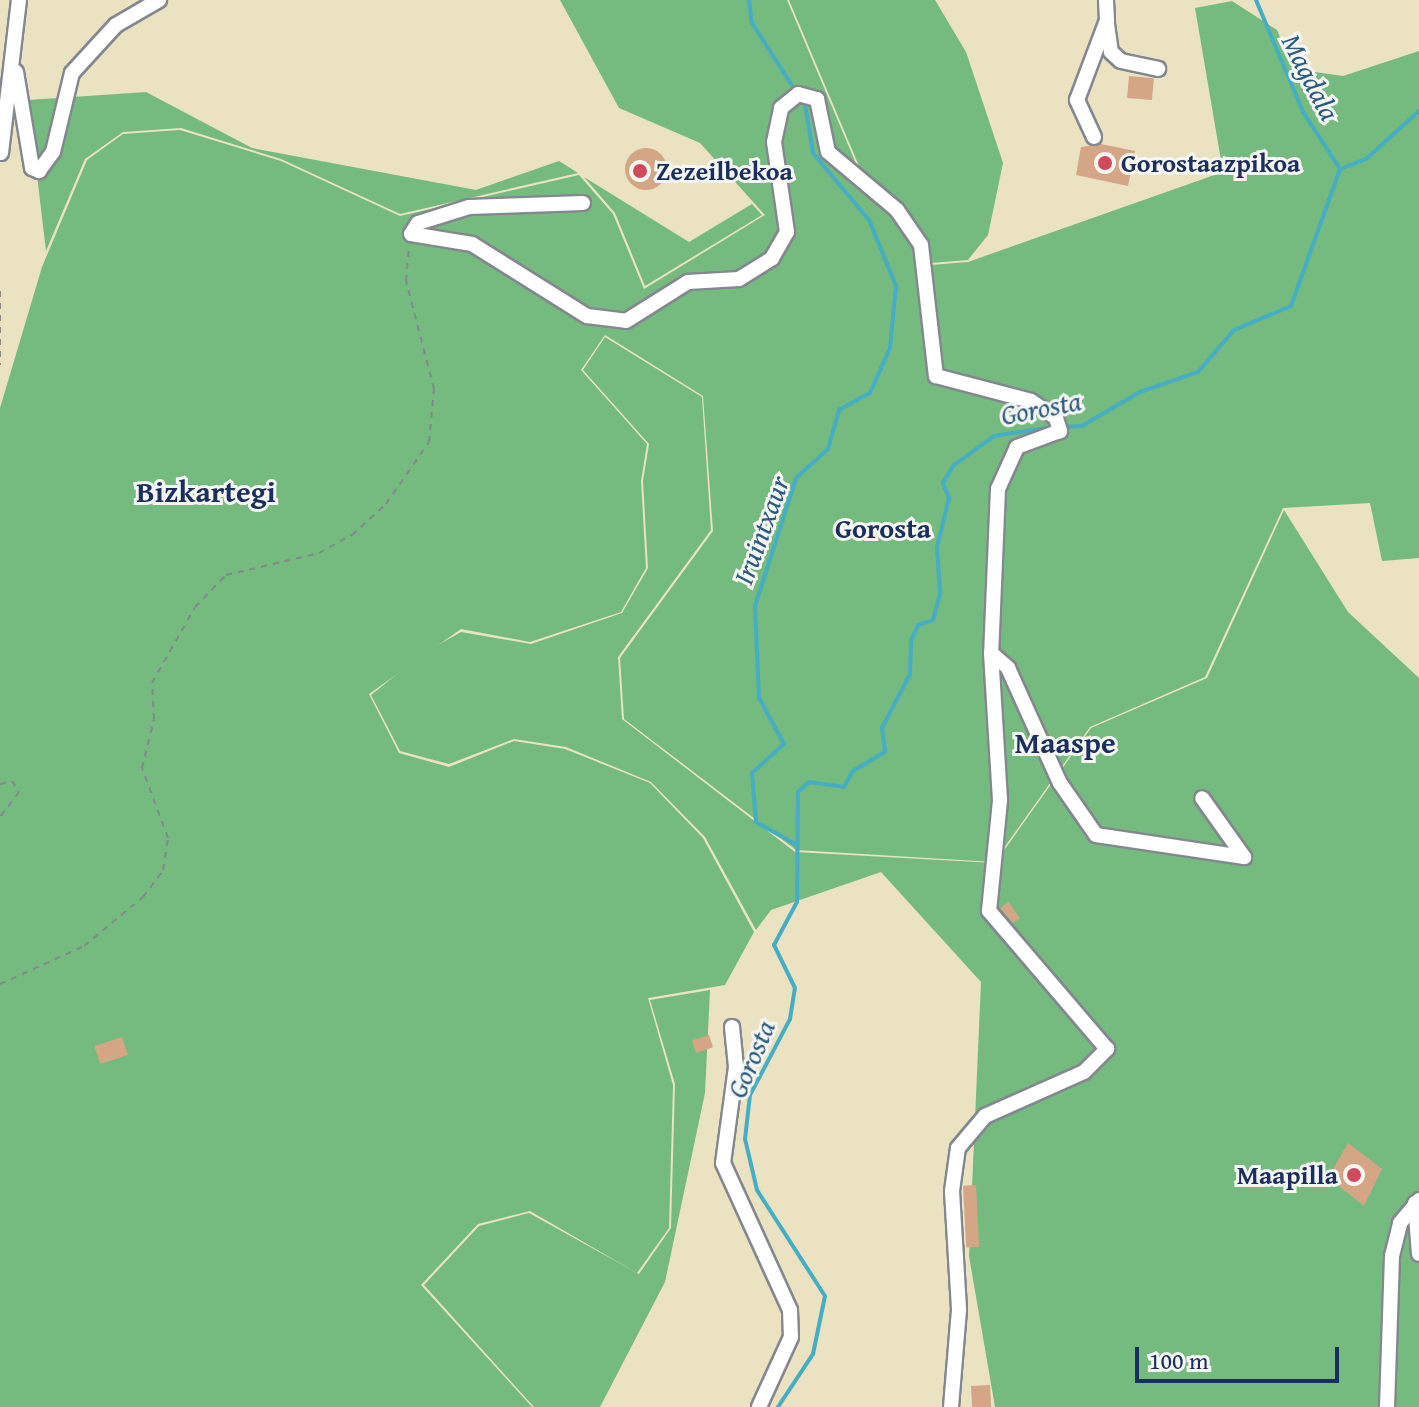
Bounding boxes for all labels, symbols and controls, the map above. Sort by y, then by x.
water label: Magdala [1275,28,1347,126]
place label: Gorostaazpikoa [1121,147,1300,179]
marker: Gorostaazpikoa [1096,154,1114,172]
place label: Zezeilbekoa [656,155,793,187]
marker: Zezeilbekoa [631,162,649,180]
water label: Gorosta [998,384,1084,432]
water label: Iruintxaur [726,471,796,589]
district label: Bizkartegi [136,473,276,509]
district label: Gorosta [835,511,931,545]
district label: Maaspe [1014,724,1116,760]
water label: Gorosta [720,1015,782,1103]
place label: Maapilla [1237,1159,1338,1191]
marker: Maapilla [1345,1166,1363,1184]
scale bar [1139,1331,1343,1381]
text: 100 m [1149,1343,1209,1378]

